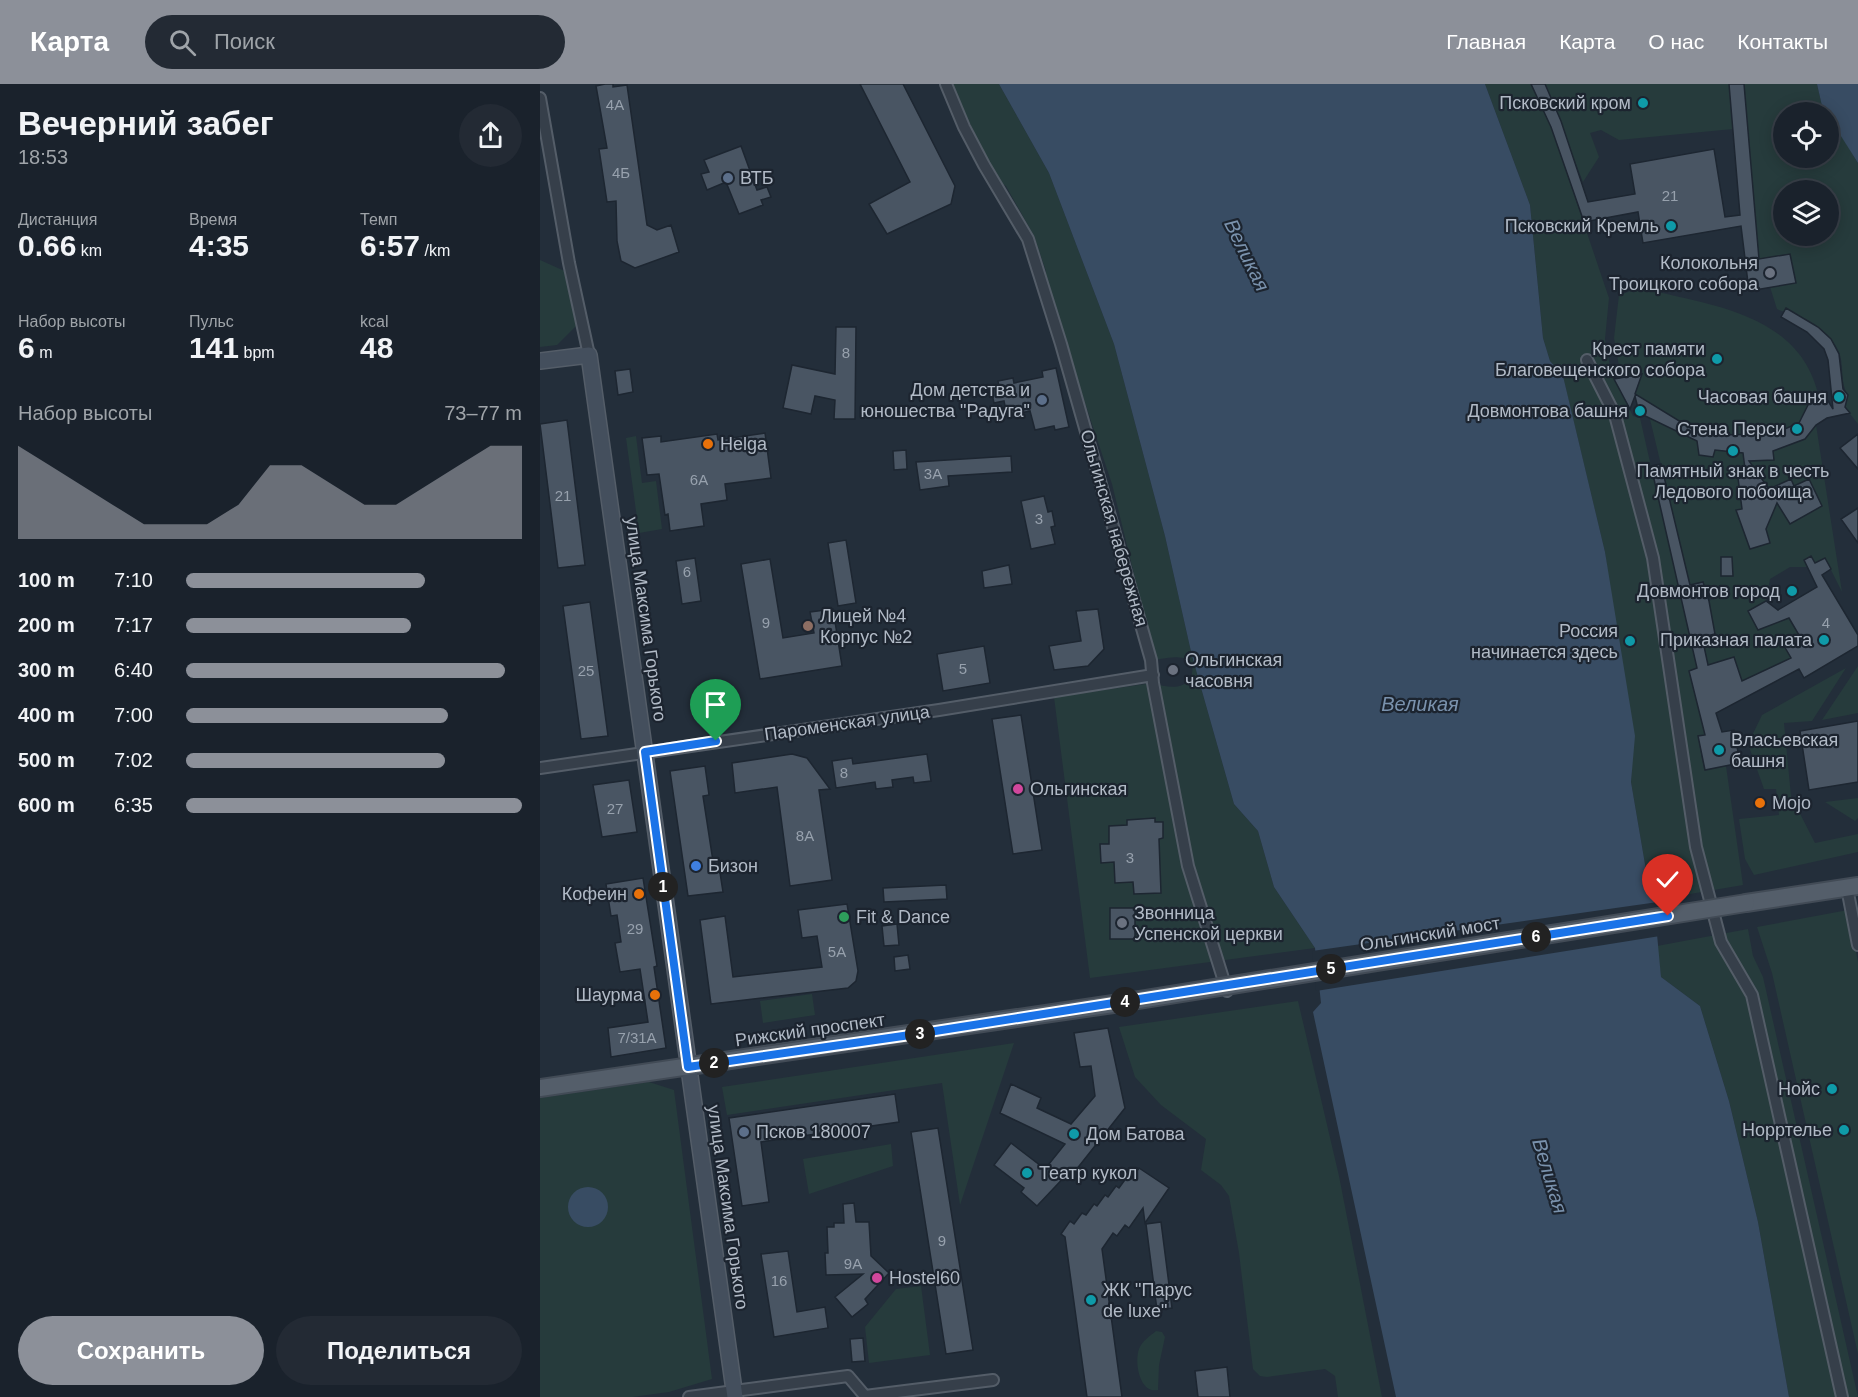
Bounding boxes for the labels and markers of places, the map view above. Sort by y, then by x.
place label: Псковский кром [1499,93,1631,113]
marker: Псковский кром [1636,96,1650,110]
place label: ВТБ [740,168,774,188]
marker: ВТБ [721,171,735,185]
place label: Псковский Кремль [1505,216,1659,236]
marker: Псковский Кремль [1664,219,1678,233]
place label: Колокольня Троицкого собора [1609,253,1759,294]
marker: Колокольня Троицкого собора [1763,266,1777,280]
place label: Крест памяти Благовещенского собора [1495,339,1706,380]
marker: Крест памяти Благовещенского собора [1710,352,1724,366]
place label: Дом детства и юношества "Радуга" [861,380,1030,421]
place label: Часовая башня [1698,387,1827,407]
marker: Часовая башня [1832,390,1846,404]
marker: Дом детства и юношества "Радуга" [1035,393,1049,407]
place label: Довмонтова башня [1467,401,1628,421]
marker: Довмонтова башня [1633,404,1647,418]
place label: Стена Перси [1677,419,1785,439]
marker: Стена Перси [1790,422,1804,436]
place label: Helga [720,434,768,454]
marker: Helga [701,437,715,451]
marker: Памятный знак в честь Ледового побоища [1726,444,1740,458]
place label: Памятный знак в честь Ледового побоища [1637,461,1829,502]
place label: Довмонтов город [1637,581,1780,601]
marker: Довмонтов город [1785,584,1799,598]
place label: Лицей №4 Корпус №2 [820,606,912,647]
marker: Лицей №4 Корпус №2 [801,619,815,633]
place label: Россия начинается здесь [1471,621,1618,662]
place label: Приказная палата [1660,630,1813,650]
marker: Приказная палата [1817,633,1831,647]
marker: Россия начинается здесь [1623,634,1637,648]
place label: Ольгинская часовня [1185,650,1282,691]
marker: Ольгинская часовня [1166,663,1180,677]
pin [690,679,741,741]
place label: Власьевская башня [1731,730,1838,771]
marker: Власьевская башня [1712,743,1726,757]
place label: Ольгинская [1030,779,1127,799]
marker: Ольгинская [1011,782,1025,796]
place label: Mojo [1772,793,1811,813]
marker: Mojo [1753,796,1767,810]
pin [1642,854,1693,916]
place label: Бизон [708,856,758,876]
marker: Бизон [689,859,703,873]
pin: 1 [648,872,678,902]
place label: Кофеин [562,884,627,904]
marker: Кофеин [632,887,646,901]
place label: Звонница Успенской церкви [1134,903,1283,944]
place label: Fit & Dance [856,907,950,927]
marker: Fit & Dance [837,910,851,924]
marker: Звонница Успенской церкви [1115,916,1129,930]
pin: 6 [1521,922,1551,952]
pin: 5 [1316,954,1346,984]
place label: Шаурма [576,985,644,1005]
pin: 4 [1110,987,1140,1017]
marker: Шаурма [648,988,662,1002]
pin: 3 [905,1019,935,1049]
pin: 2 [699,1048,729,1078]
place label: Нойс [1778,1079,1820,1099]
marker: Нойс [1825,1082,1839,1096]
place label: Норртелье [1742,1120,1832,1140]
place label: Псков 180007 [756,1122,871,1142]
marker: Норртелье [1837,1123,1851,1137]
place label: Дом Батова [1086,1124,1186,1144]
marker: Псков 180007 [737,1125,751,1139]
marker: Дом Батова [1067,1127,1081,1141]
place label: Театр кукол [1039,1163,1137,1183]
marker: Театр кукол [1020,1166,1034,1180]
place label: Hostel60 [889,1268,960,1288]
marker: Hostel60 [870,1271,884,1285]
place label: ЖК "Парус de luxe" [1103,1280,1192,1321]
marker: ЖК "Парус de luxe" [1084,1293,1098,1307]

